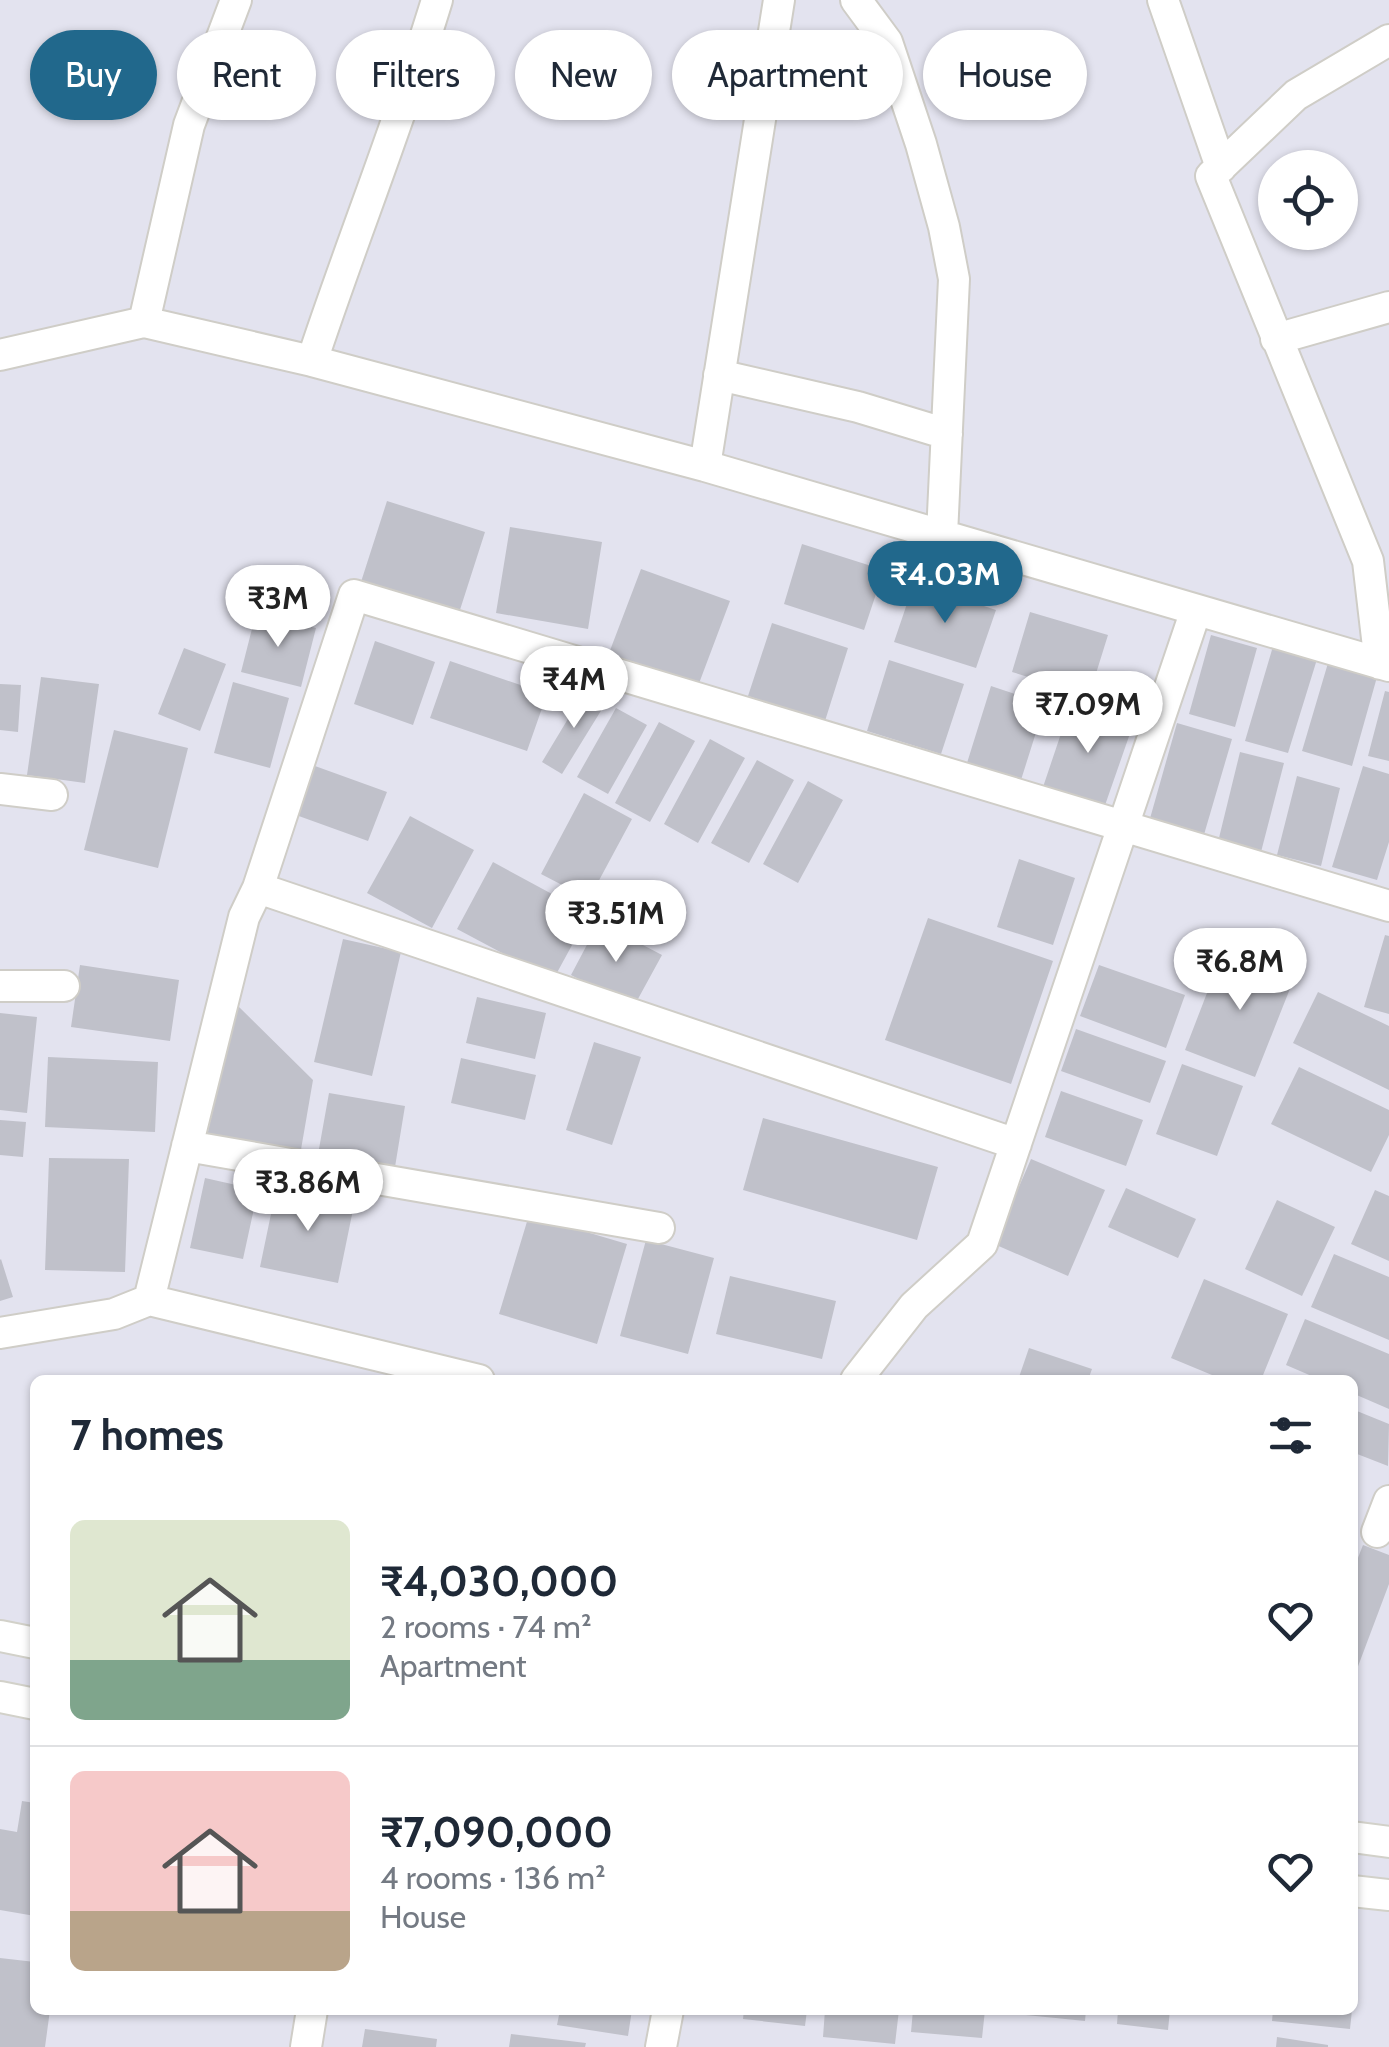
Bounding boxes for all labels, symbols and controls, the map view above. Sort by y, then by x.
chip: Buy [30,30,157,120]
chip: Rent [177,30,316,120]
chip: Filters [336,30,495,120]
chip: New [515,30,652,120]
chip: Apartment [672,30,903,120]
chip: House [923,30,1087,120]
map controls [1258,150,1358,250]
button: locate [1258,150,1358,250]
pin: ₹4.03M [864,541,1026,626]
text: ₹4.03M [890,554,1000,593]
pin: ₹3M [230,565,326,650]
text: ₹3M [247,578,309,617]
pin: ₹4M [526,646,622,731]
text: ₹4M [542,659,606,698]
pin: ₹7.09M [1007,671,1169,756]
text: ₹7.09M [1035,684,1141,723]
pin: ₹3.51M [535,880,697,965]
text: ₹3.51M [567,893,665,932]
pin: ₹6.8M [1170,928,1310,1013]
text: ₹6.8M [1196,941,1284,980]
pin: ₹3.86M [227,1149,389,1234]
text: ₹3.86M [255,1162,361,1201]
icon: filters [1263,1408,1318,1463]
text: 7 homes [70,1409,224,1461]
text: ₹4,030,000 [380,1555,618,1607]
icon: home [150,1560,270,1680]
icon: heart [1263,1593,1318,1648]
text: 2 rooms · 74 m² [380,1607,592,1646]
text: Apartment [380,1646,527,1685]
text: ₹7,090,000 [380,1806,613,1858]
icon: home [150,1811,270,1931]
icon: heart [1263,1844,1318,1899]
text: 4 rooms · 136 m² [380,1858,606,1897]
text: House [380,1897,466,1936]

